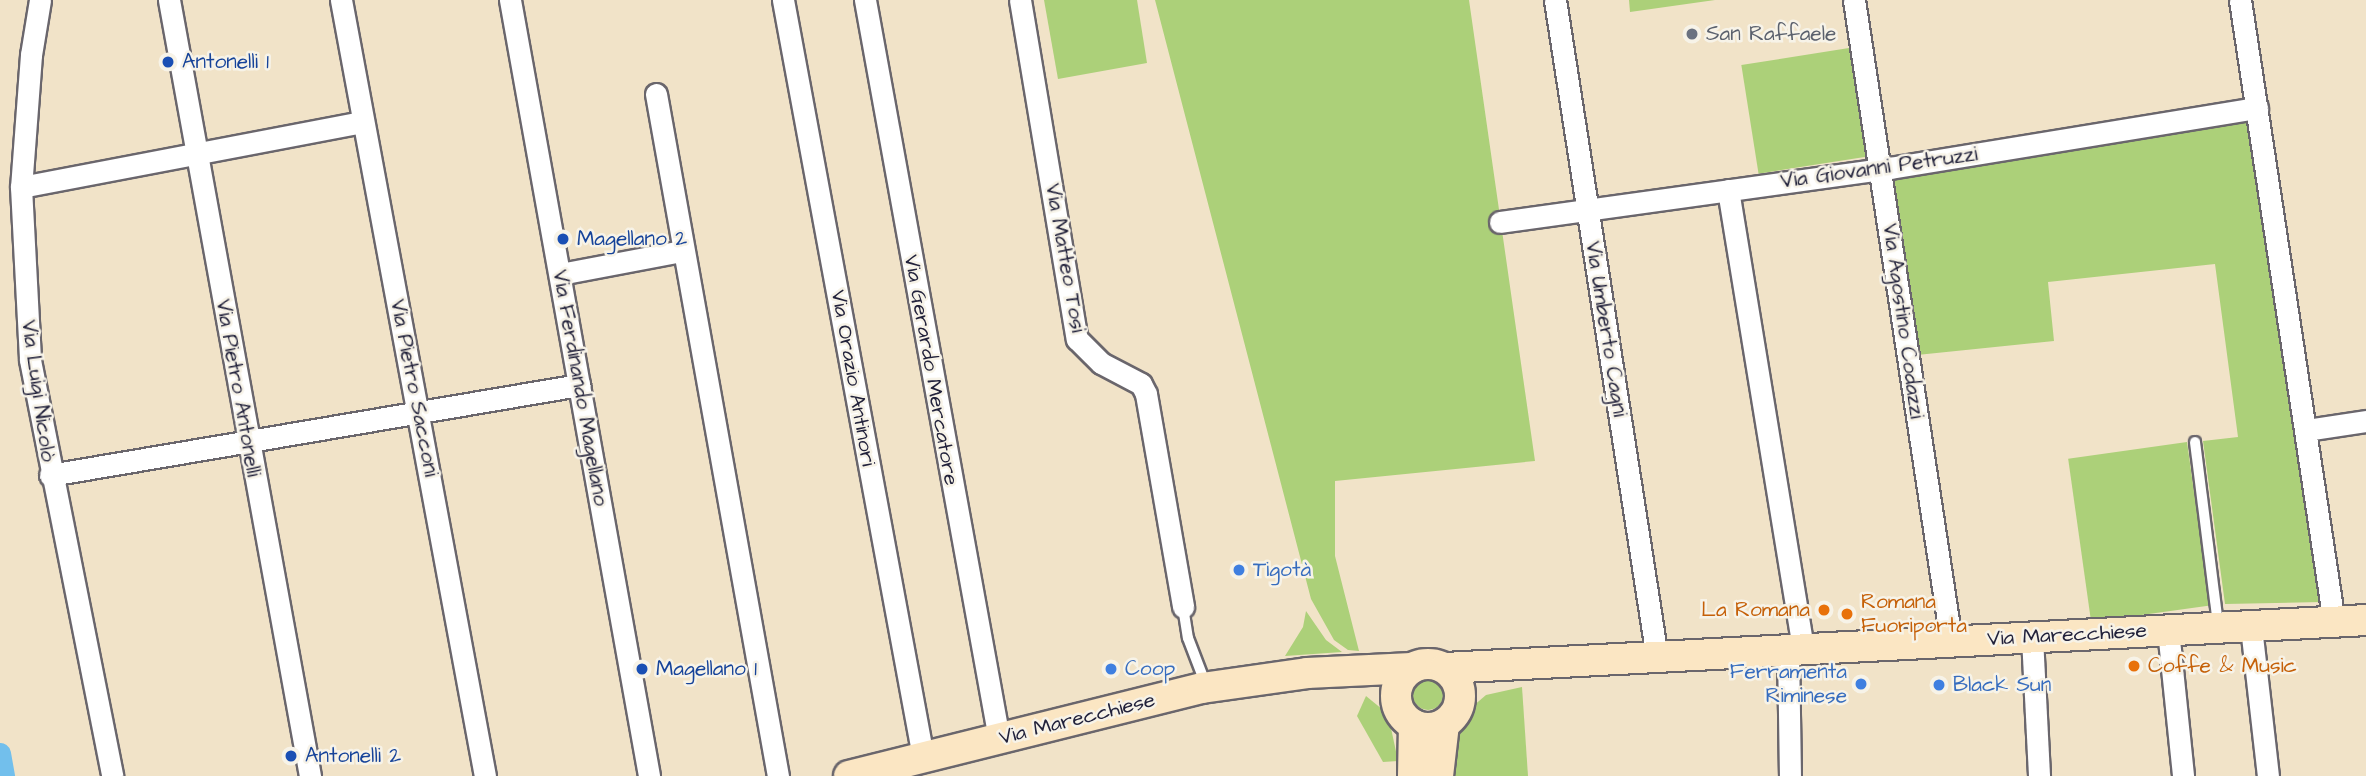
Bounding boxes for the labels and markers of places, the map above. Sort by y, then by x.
place label: San Raffaele [1706,21,1836,47]
marker: San Raffaele [1684,26,1700,42]
place label: Antonelli 1 [182,49,269,75]
marker: Antonelli 1 [160,54,176,70]
place label: Magellano 2 [577,226,687,252]
marker: Magellano 2 [555,231,571,247]
place label: Tigotà [1253,557,1311,583]
marker: Tigotà [1231,562,1247,578]
place label: Romana Fuoriporta [1861,589,1967,639]
place label: La Romana [1701,597,1810,623]
marker: La Romana [1816,602,1832,618]
marker: Romana Fuoriporta [1839,606,1855,622]
place label: Coffe & Music [2148,653,2297,679]
place label: Magellano 1 [656,656,757,682]
place label: Coop [1125,656,1175,682]
marker: Coffe & Music [2126,658,2142,674]
place label: Ferramenta Riminese [1730,659,1847,709]
marker: Magellano 1 [634,661,650,677]
marker: Coop [1103,661,1119,677]
place label: Black Sun [1953,672,2051,698]
marker: Ferramenta Riminese [1853,676,1869,692]
marker: Black Sun [1931,677,1947,693]
place label: Antonelli 2 [305,743,401,769]
marker: Antonelli 2 [283,748,299,764]

